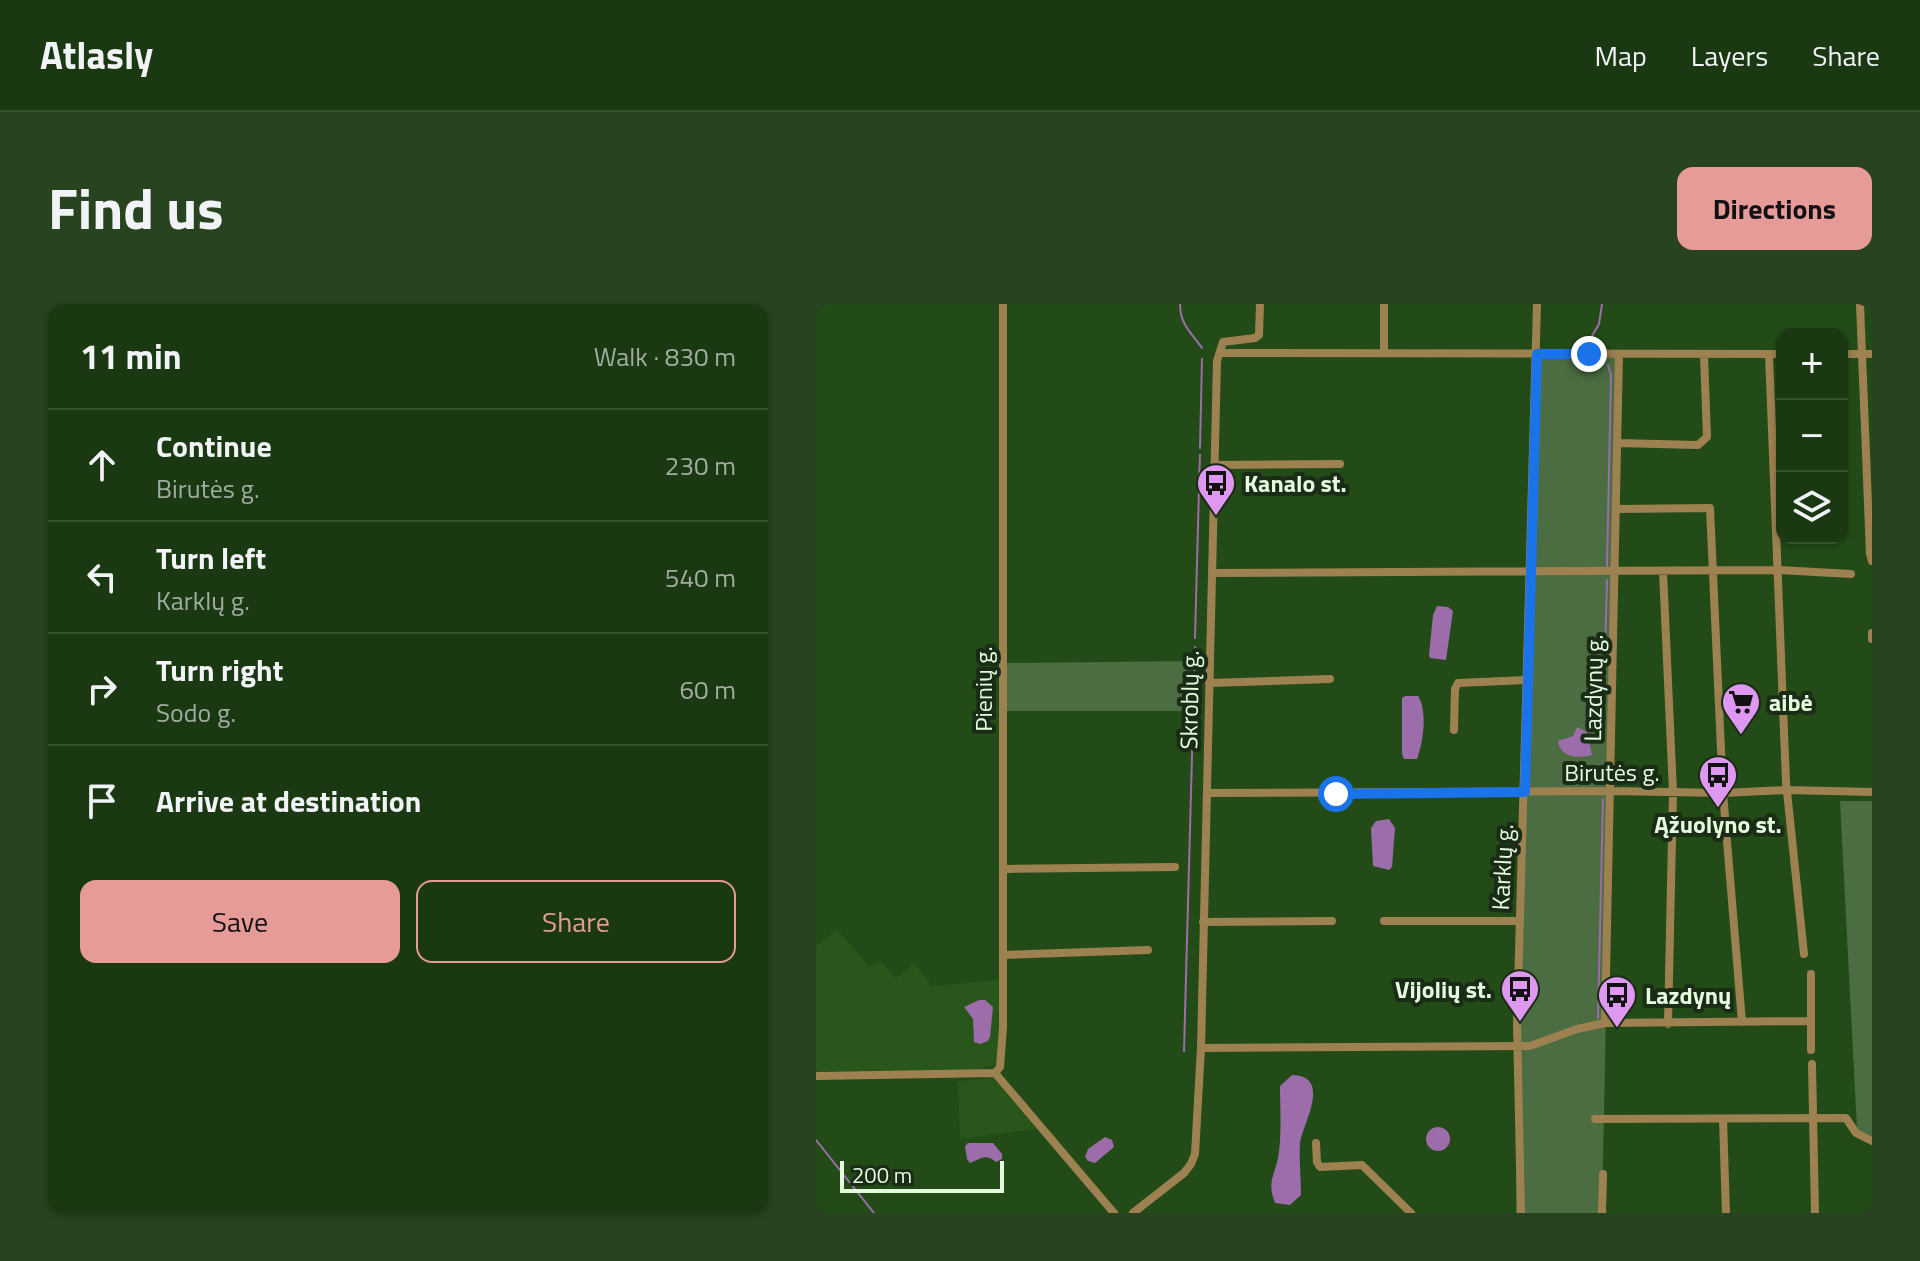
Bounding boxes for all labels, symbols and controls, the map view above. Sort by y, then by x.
text: Atlasly [40,26,153,84]
text: Map [1594,34,1647,77]
text: Layers [1691,34,1768,77]
text: Share [1812,34,1880,77]
text: Find us [48,166,224,251]
button: Directions [1677,167,1872,250]
map controls [1776,328,1848,544]
button: + [1776,328,1848,400]
text: 11 min [80,330,182,382]
route end [1571,336,1607,372]
text: Walk · 830 m [594,337,736,376]
button: − [1776,400,1848,472]
text: Continue [156,423,272,469]
icon: ahead [80,443,124,487]
text: 230 m [665,446,736,485]
bus stop icon: Kanalo st. [1195,462,1237,517]
place label: Kanalo st. [1244,465,1347,501]
text: Birutės g. [156,469,260,508]
button: layers [1776,472,1848,544]
text: Turn left [156,535,266,581]
icon: left [80,555,124,599]
text: 540 m [665,558,736,597]
text: Karklų g. [156,581,250,620]
street label: Lazdynų g. [1574,634,1612,742]
street label: Pienių g. [965,646,1001,732]
text: Turn right [156,647,284,693]
street label: Skroblų g. [1170,650,1208,750]
icon: right [80,667,124,711]
text: 60 m [679,670,736,709]
supermarket icon: aibė [1720,681,1762,736]
place label: aibė [1769,684,1813,720]
text: Sodo g. [156,693,236,732]
street label: Birutės g. [1564,754,1660,790]
bus stop icon: Ąžuolyno st. [1697,754,1739,809]
route start [1318,776,1354,812]
text: Arrive at destination [156,778,421,824]
icon: arrive [80,779,124,823]
place label: Ąžuolyno st. [1654,806,1782,842]
street label: Karklų g. [1482,823,1522,911]
button: Save [80,880,400,963]
button: Share [416,880,736,963]
bus stop icon: Vijolių st. [1499,968,1541,1023]
place label: Vijolių st. [1395,971,1492,1007]
bus stop icon: Lazdynų [1596,974,1638,1029]
place label: Lazdynų [1645,977,1731,1013]
scale bar [840,1157,1004,1193]
text: 200 m [852,1158,912,1192]

